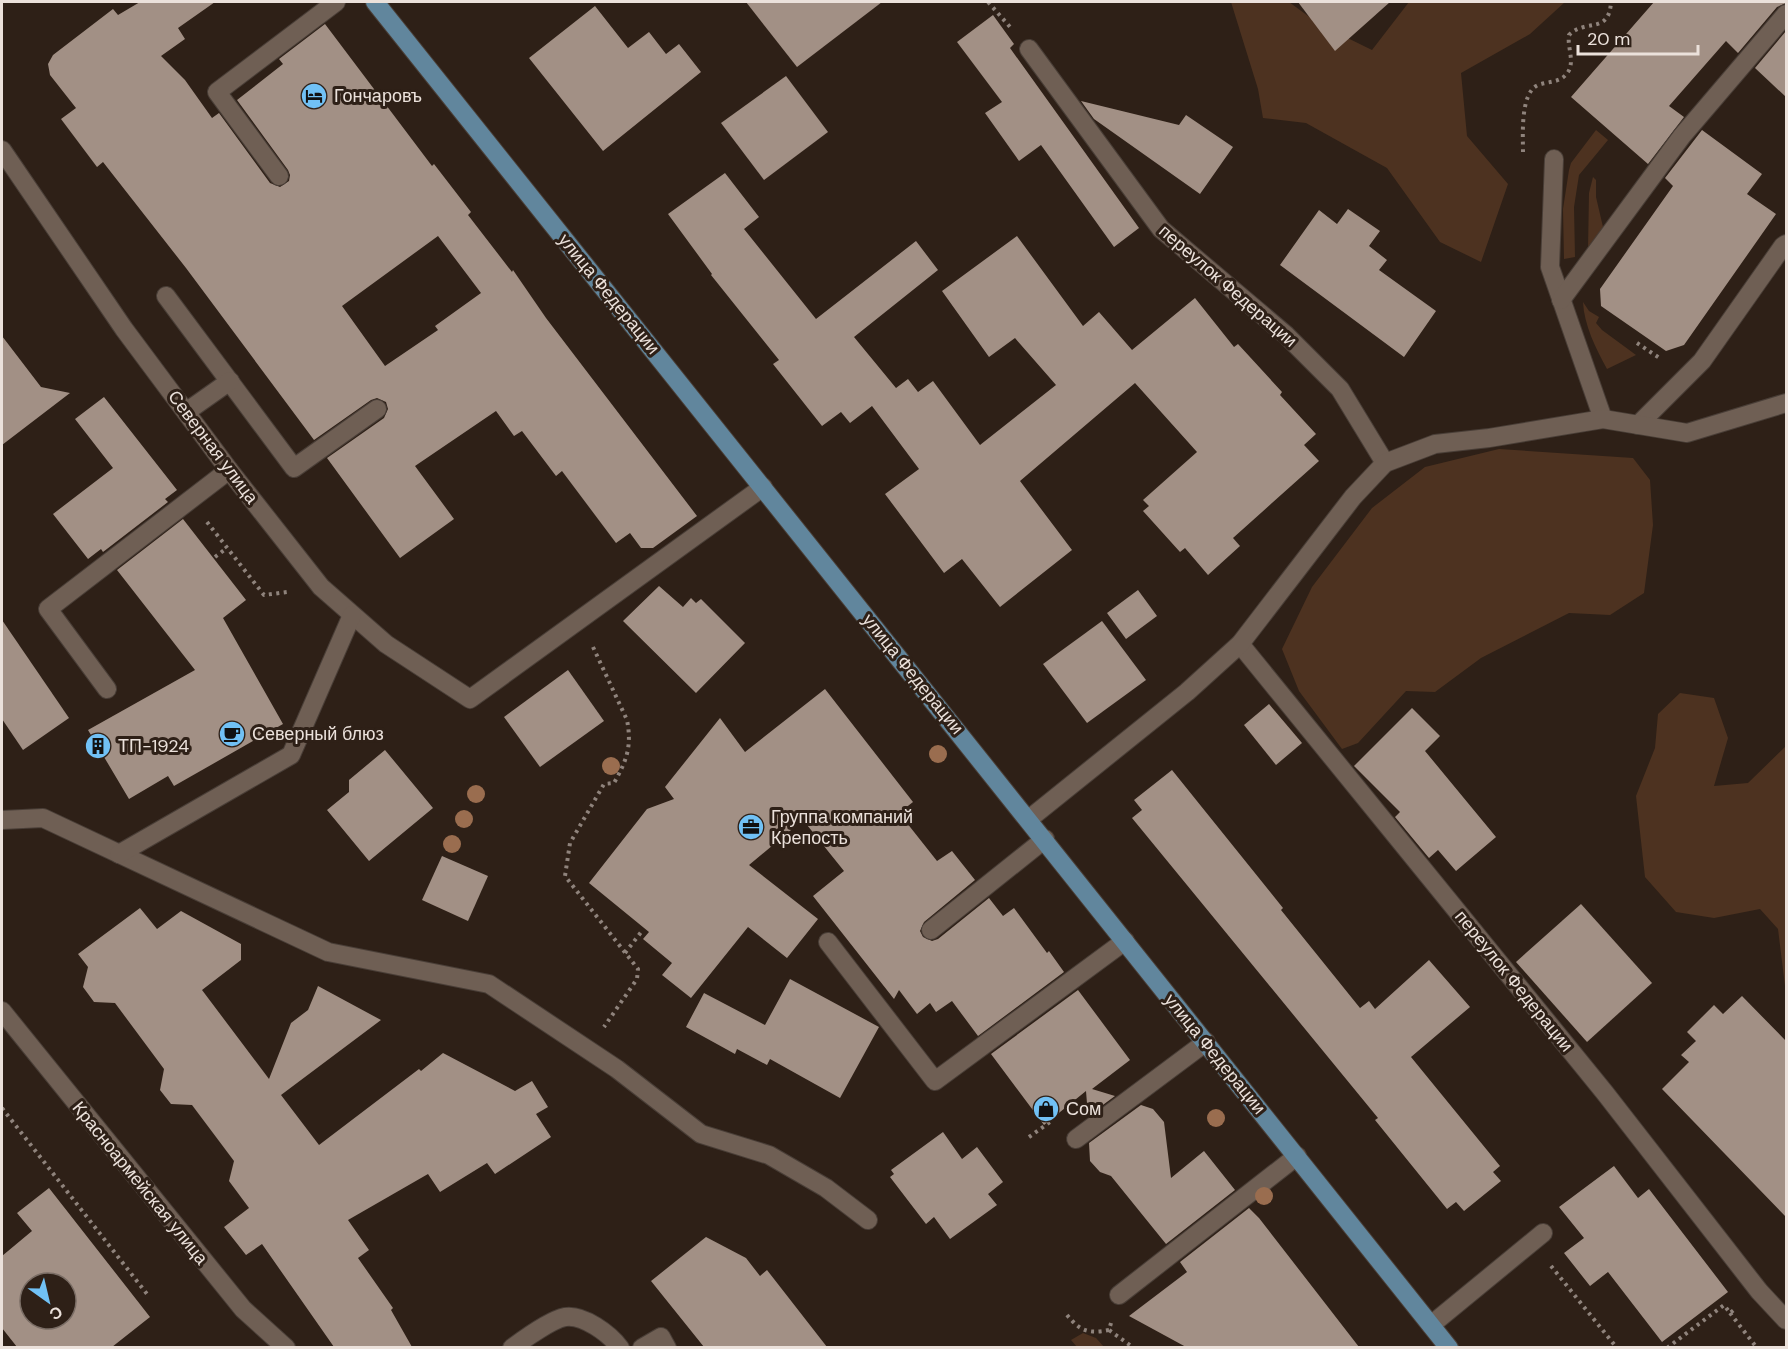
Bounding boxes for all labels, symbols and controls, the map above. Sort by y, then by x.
scale bar [1578,18,1698,56]
text: 20 m [1587,27,1630,51]
hotel icon: Гончаровъ [299,81,329,111]
place label: Гончаровъ [334,84,422,108]
street label: переулок Федерации [1154,219,1302,353]
street label: улица Федерации [553,229,665,359]
street label: Северная улица [162,385,264,509]
street label: улица Федерации [857,609,969,739]
cafe icon: Северный блюз [217,719,247,749]
place label: Северный блюз [252,722,384,746]
building icon: ТП-1924 [83,731,113,761]
place label: ТП-1924 [118,734,189,758]
place label: Группа компаний Крепость [771,805,913,850]
office icon: Группа компаний Крепость [736,812,766,842]
street label: переулок Федерации [1449,905,1579,1057]
street label: улица Федерации [1159,989,1271,1119]
shop icon: Сом [1031,1094,1061,1124]
street label: Красноармейская улица [67,1096,214,1270]
place label: Сом [1066,1097,1101,1121]
north arrow [18,1271,78,1331]
text: С [45,1301,67,1325]

